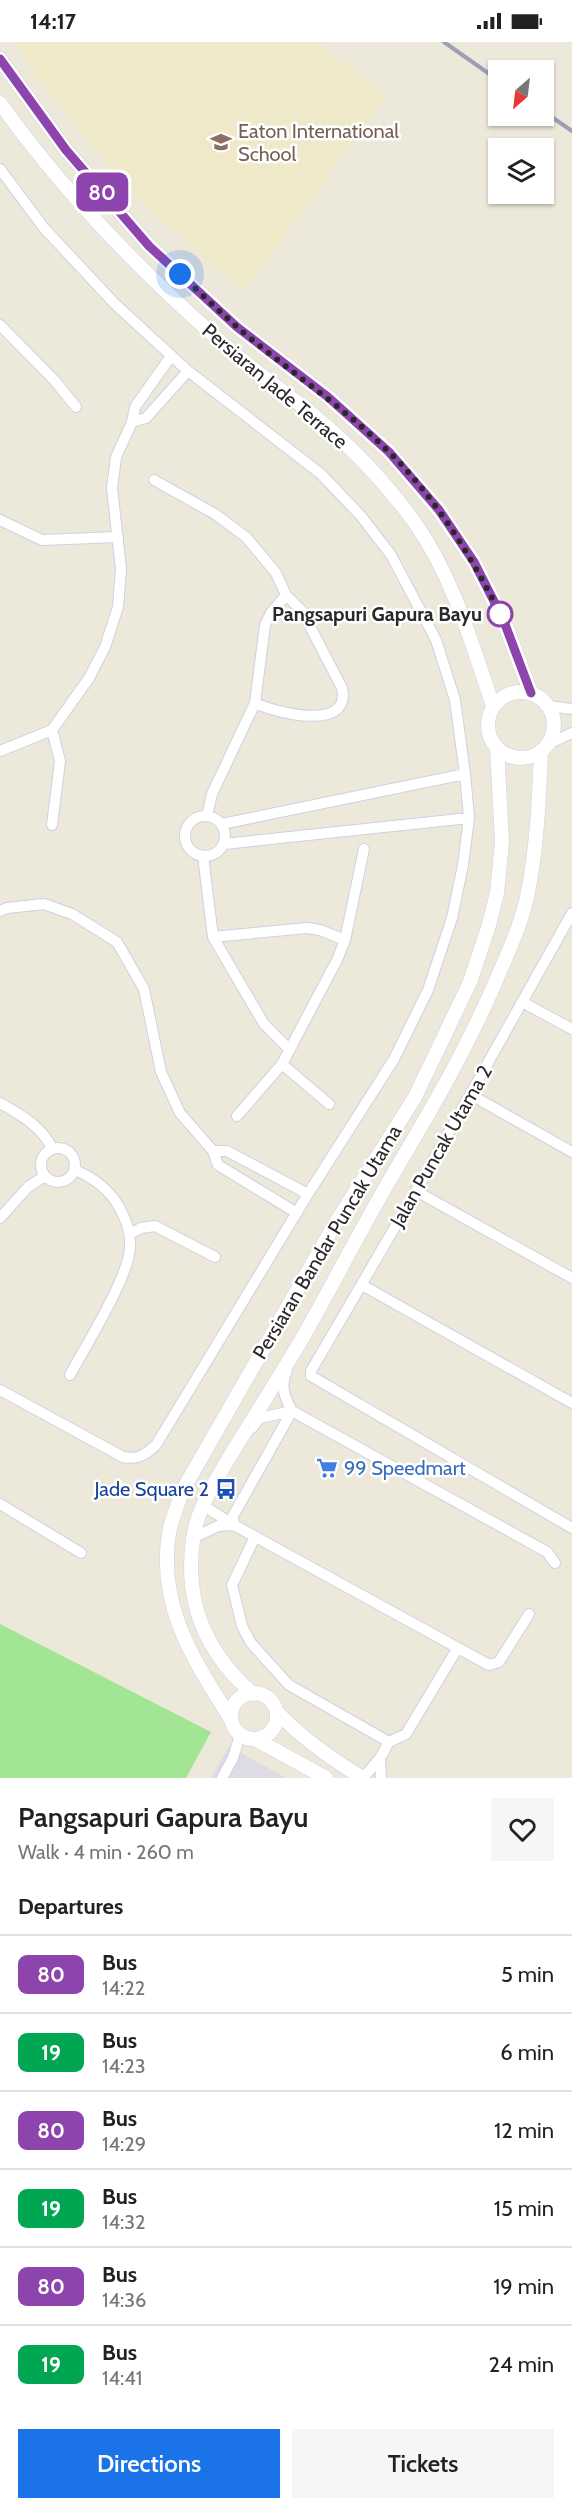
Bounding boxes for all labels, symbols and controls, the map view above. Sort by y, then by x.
text: 14:17 [30,8,76,35]
north arrow [488,60,554,126]
map controls [488,60,554,204]
place label: Eaton International School [238,119,399,166]
school or university icon: Eaton International School [209,130,233,154]
button: layers [488,138,554,204]
line badge: 80 [75,172,129,212]
text: 80 [88,180,116,205]
your location [165,259,195,289]
street label: Persiaran Jade Terrace [197,318,353,454]
marker: Pangsapuri Gapura Bayu [487,601,513,627]
place label: Pangsapuri Gapura Bayu [272,602,482,626]
street label: Jalan Puncak Utama 2 [385,1061,497,1232]
street label: Persiaran Bandar Puncak Utama [248,1120,407,1363]
supermarket icon: 99 Speedmart [315,1456,339,1480]
place label: 99 Speedmart [344,1456,466,1480]
place label: Jade Square 2 [93,1477,209,1501]
bus stop icon: Jade Square 2 [214,1477,238,1501]
button: heart [491,1798,554,1861]
text: Pangsapuri Gapura Bayu [18,1800,309,1834]
text: Walk · 4 min · 260 m [18,1840,194,1864]
text: Departures [18,1893,123,1920]
text: Bus [102,1949,137,1976]
text: 5 min [501,1961,554,1988]
text: 80 [37,1962,65,1987]
text: 14:22 [102,1976,145,2000]
text: Bus [102,2027,137,2054]
text: 6 min [500,2039,554,2066]
text: 19 [41,2040,61,2065]
text: 14:23 [102,2054,146,2078]
text: Bus [102,2105,137,2132]
text: 12 min [494,2117,554,2144]
text: 80 [37,2118,65,2143]
text: 14:29 [102,2132,146,2156]
text: Bus [102,2183,137,2210]
text: 15 min [494,2195,554,2222]
text: 19 [41,2196,61,2221]
text: 14:32 [102,2210,146,2234]
text: Bus [102,2261,137,2288]
text: 19 min [493,2273,554,2300]
text: 80 [37,2274,65,2299]
text: 14:36 [102,2288,146,2312]
text: Bus [102,2339,137,2366]
text: 24 min [489,2351,554,2378]
text: 19 [41,2352,61,2377]
text: 14:41 [102,2366,142,2390]
button: Directions [18,2429,280,2498]
button: Tickets [292,2429,554,2498]

